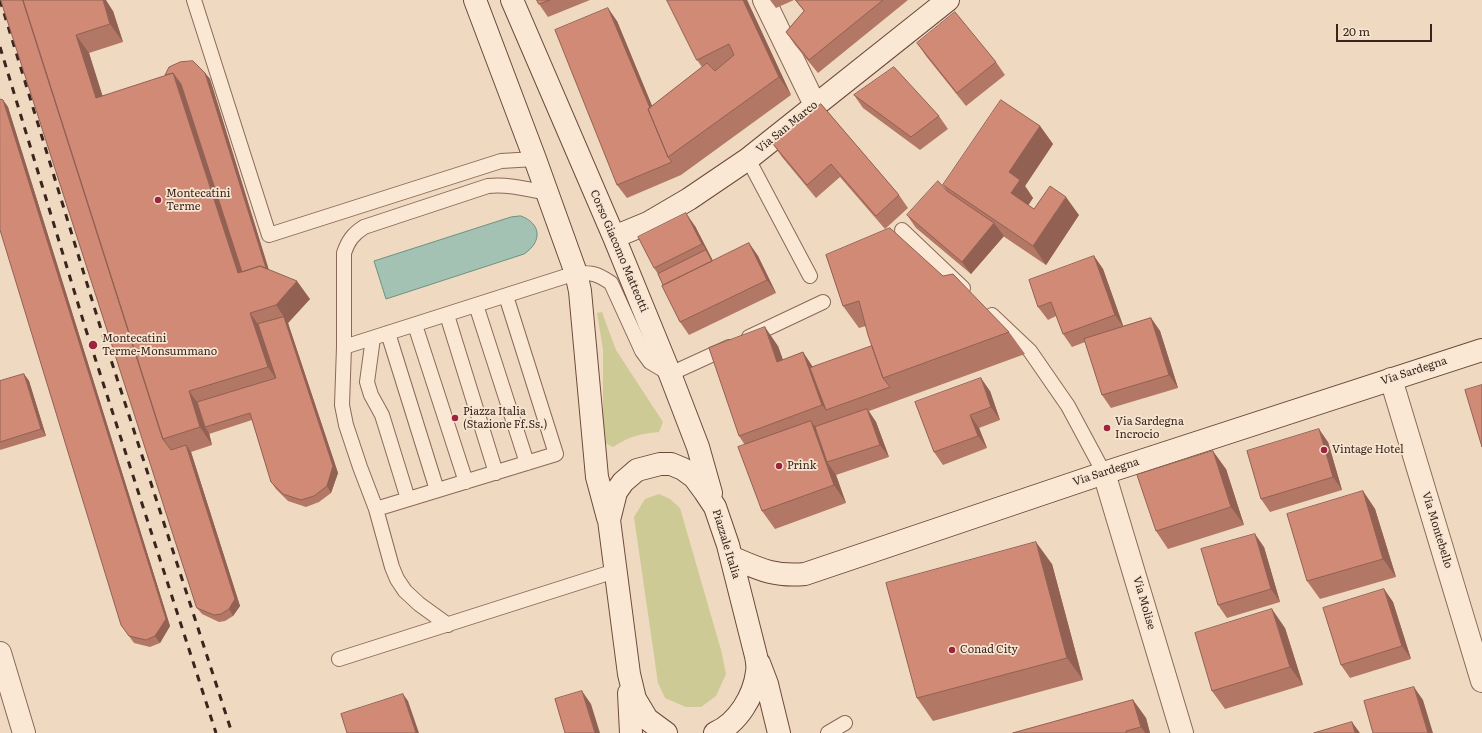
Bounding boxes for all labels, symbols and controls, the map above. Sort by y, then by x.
scale bar [1338,16,1434,42]
text: 20 m [1343,22,1370,40]
street label: Via San Marco [754,98,820,156]
place label: Montecatini Terme [166,187,230,213]
street label: Corso Giacomo Matteotti [587,188,651,314]
marker: Montecatini Terme [153,195,163,205]
place label: Montecatini Terme-Monsummano [102,332,217,358]
marker: Montecatini Terme-Monsummano [87,339,99,351]
street label: Via Sardegna [1379,354,1449,388]
place label: Piazza Italia (Stazione Ff.Ss.) [463,405,547,431]
marker: Piazza Italia (Stazione Ff.Ss.) [450,413,460,423]
place label: Via Sardegna Incrocio [1115,415,1184,441]
marker: Via Sardegna Incrocio [1102,423,1112,433]
place label: Vintage Hotel [1332,443,1404,457]
marker: Vintage Hotel [1319,445,1329,455]
street label: Via Sardegna [1071,455,1141,489]
place label: Prink [787,459,816,473]
marker: Prink [774,461,784,471]
street label: Via Montebello [1419,490,1455,570]
street label: Piazzale Italia [709,508,743,580]
street label: Via Molise [1130,575,1158,631]
place label: Conad City [960,643,1018,657]
marker: Conad City [947,645,957,655]

